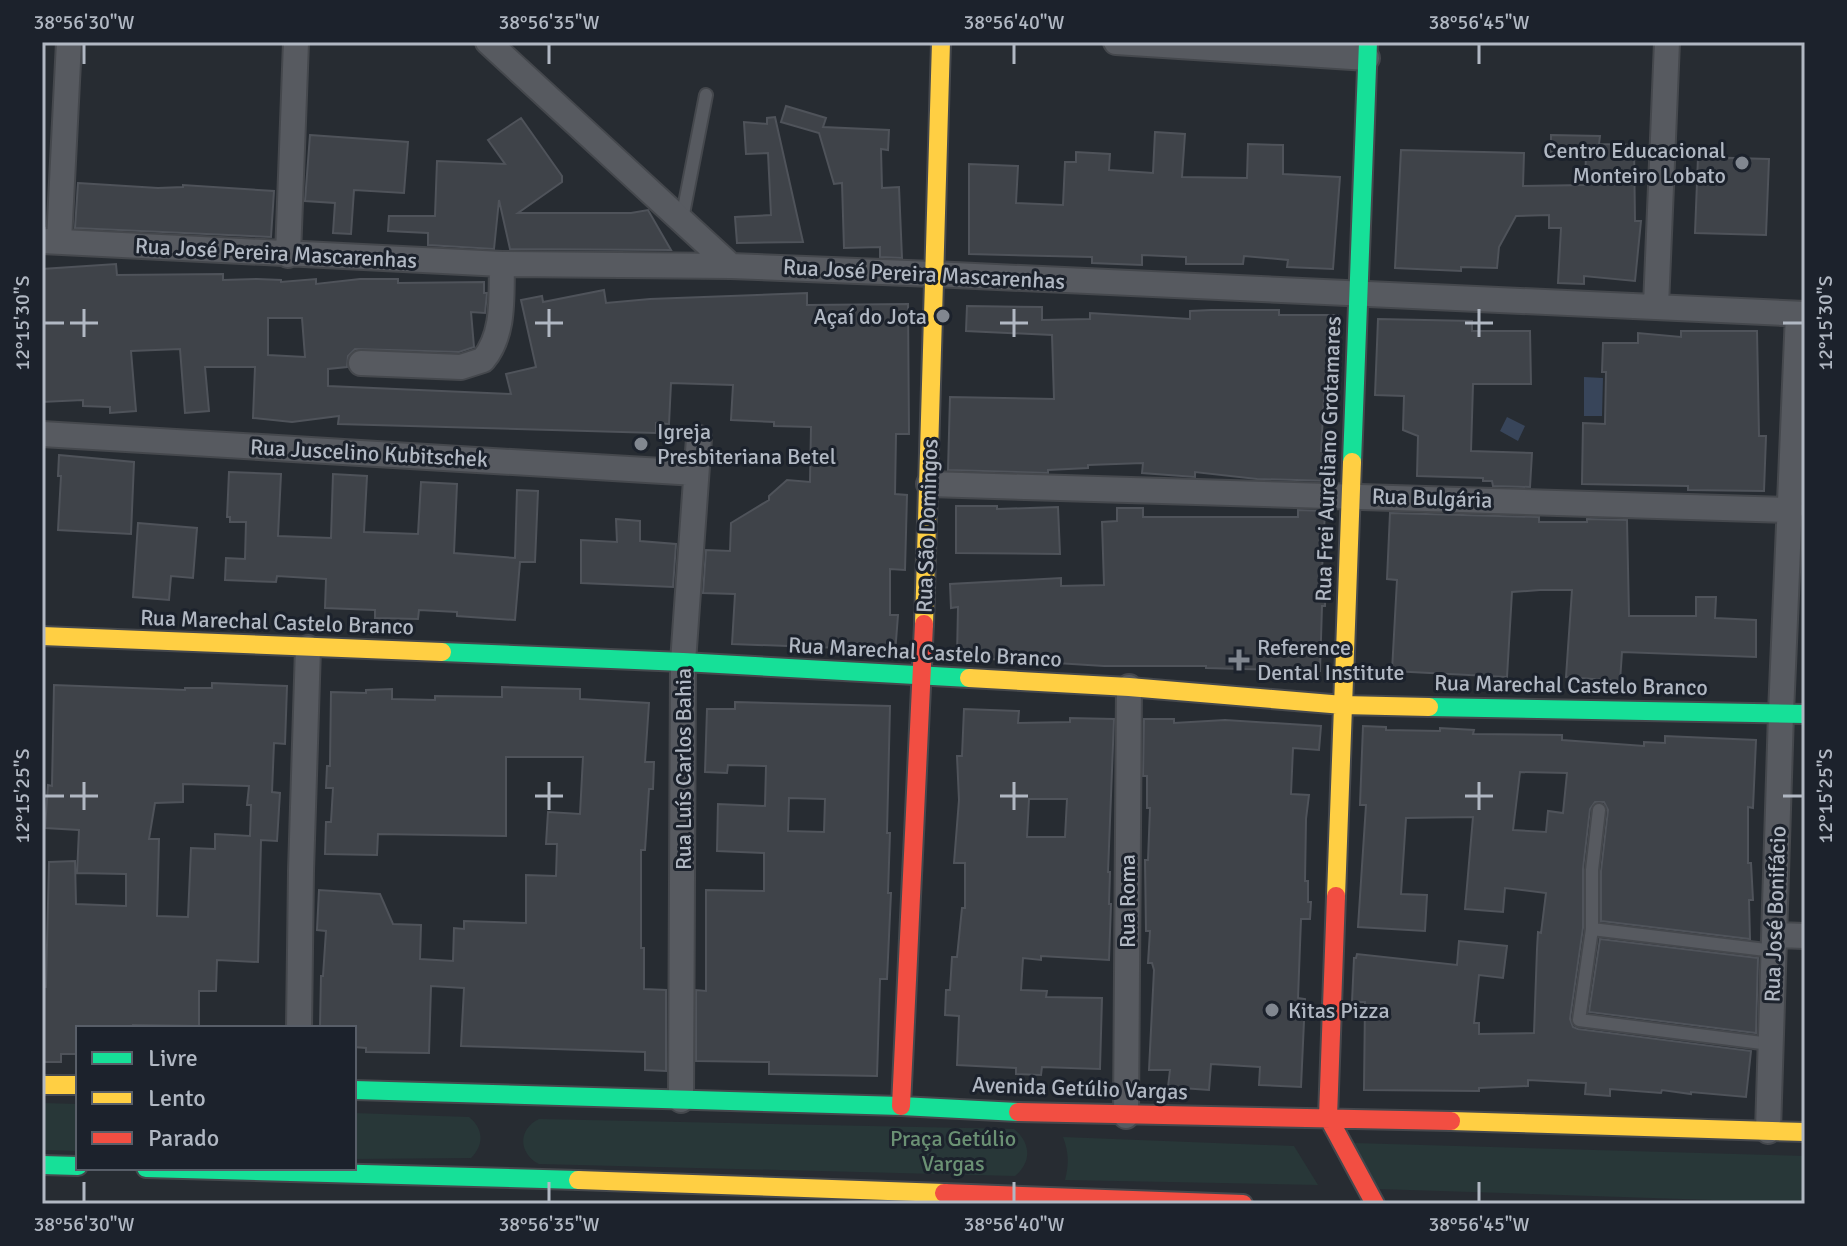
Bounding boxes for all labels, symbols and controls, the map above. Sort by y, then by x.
text: 38°56'30"W [33,10,135,35]
text: 38°56'35"W [498,10,600,35]
text: 38°56'40"W [963,10,1065,35]
text: 38°56'45"W [1428,10,1530,35]
place label: Centro Educacional Monteiro Lobato [1543,137,1726,189]
marker: Centro Educacional Monteiro Lobato [1733,154,1751,172]
street label: Rua José Pereira Mascarenhas [134,232,418,274]
street label: Rua José Pereira Mascarenhas [782,253,1066,295]
text: 12°15'30"S [10,275,35,371]
text: 12°15'30"S [1813,275,1838,371]
place label: Açaí do Jota [813,303,927,330]
marker: Açaí do Jota [934,307,952,325]
street label: Rua Frei Aureliano Grotamares [1310,316,1346,602]
place label: Igreja Presbiteriana Betel [657,418,836,470]
street label: Rua Juscelino Kubitschek [249,433,489,473]
marker: Igreja Presbiteriana Betel [632,435,650,453]
street label: Rua São Domingos [910,438,944,614]
street label: Rua Bulgária [1371,482,1493,514]
street label: Rua Marechal Castelo Branco [140,604,414,640]
street label: Rua Marechal Castelo Branco [788,631,1062,673]
place label: Reference Dental Institute [1257,634,1404,686]
marker: Reference Dental Institute [1228,649,1250,671]
street label: Rua Luís Carlos Bahia [670,668,697,870]
street label: Rua Marechal Castelo Branco [1434,669,1708,701]
text: 12°15'25"S [10,748,35,844]
text: 12°15'25"S [1813,748,1838,844]
street label: Rua José Bonifácio [1758,825,1792,1003]
street label: Rua Roma [1114,854,1141,948]
place label: Kitas Pizza [1288,997,1390,1024]
marker: Kitas Pizza [1263,1001,1281,1019]
legend [76,1026,356,1170]
text: Livre [148,1043,198,1073]
street label: Avenida Getúlio Vargas [972,1071,1188,1105]
text: Lento [148,1083,206,1113]
text: Parado [148,1123,219,1153]
park label: Praça Getúlio Vargas [890,1125,1016,1177]
text: 38°56'30"W [33,1212,135,1237]
text: 38°56'35"W [498,1212,600,1237]
text: 38°56'40"W [963,1212,1065,1237]
text: 38°56'45"W [1428,1212,1530,1237]

